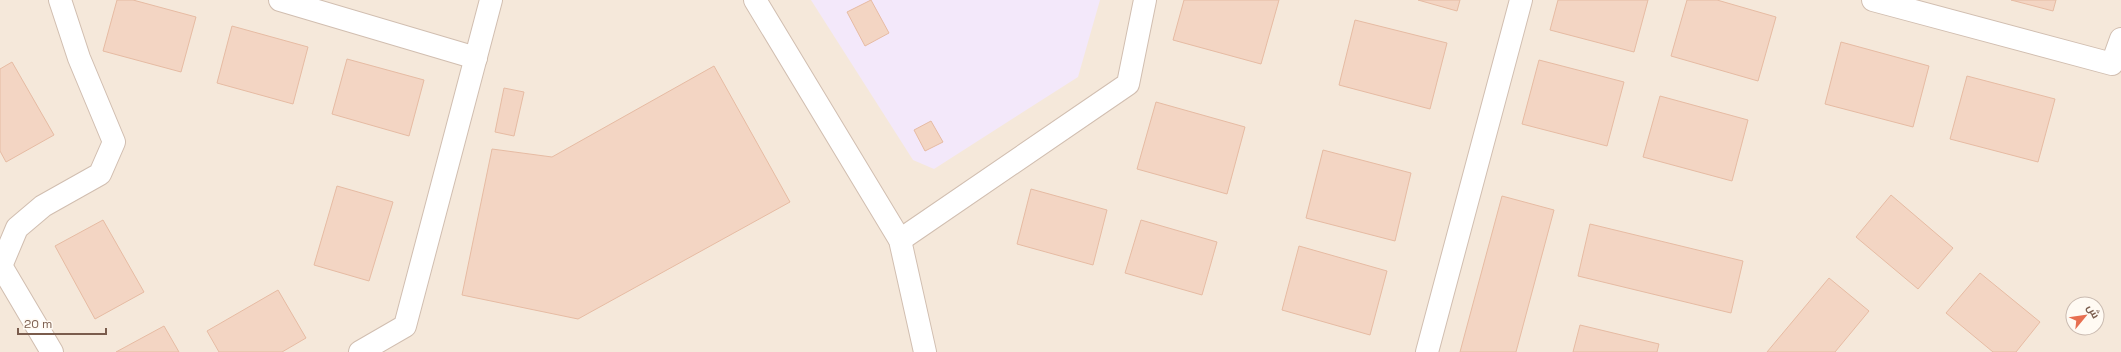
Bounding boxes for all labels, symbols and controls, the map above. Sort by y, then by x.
north arrow [2065,296,2105,336]
text: ش [2084,302,2103,321]
scale bar [18,310,106,336]
text: 20 m [24,316,52,332]

